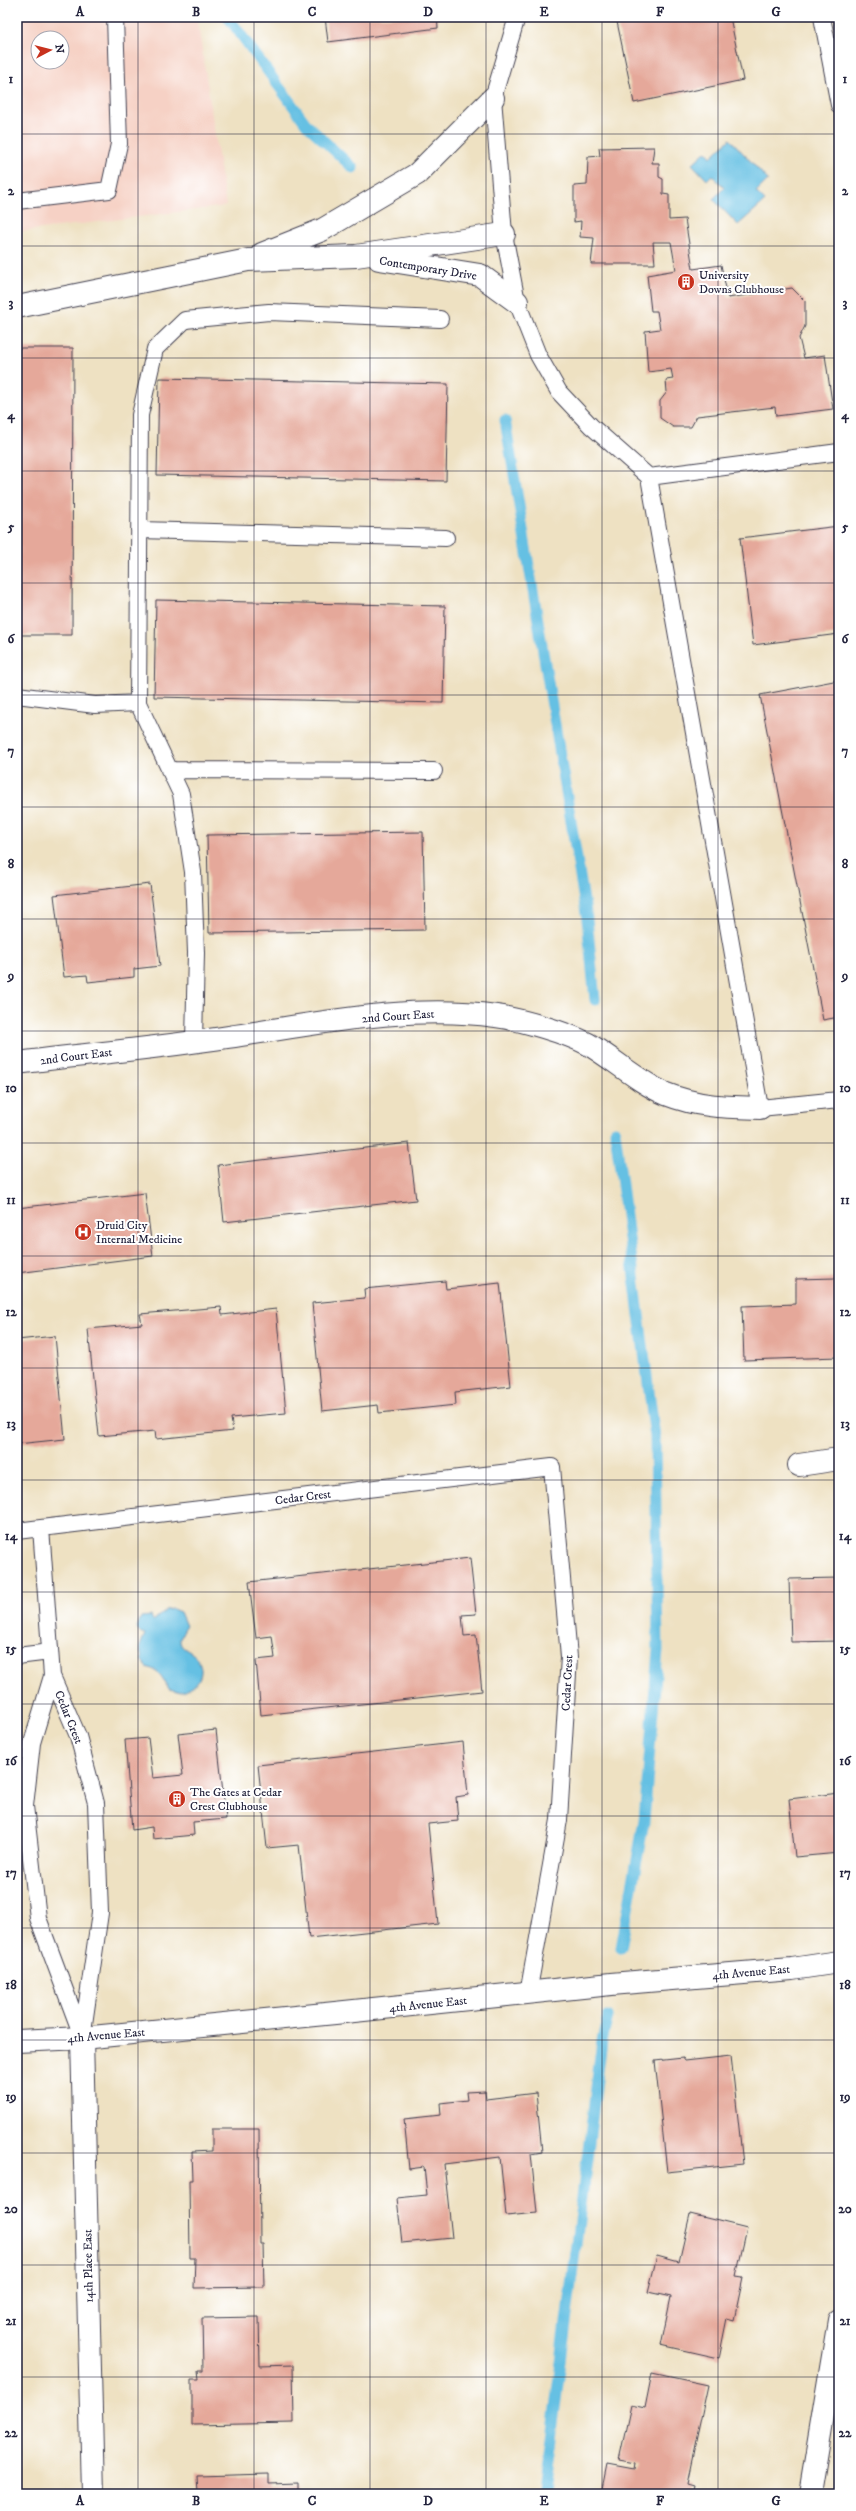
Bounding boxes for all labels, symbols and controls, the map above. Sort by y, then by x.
text: A [75,4,85,20]
text: B [192,4,200,20]
text: C [308,4,317,20]
text: D [423,4,433,20]
text: E [539,4,549,20]
text: F [656,4,665,20]
text: G [771,4,781,20]
north arrow [30,30,70,70]
text: N [51,44,66,54]
text: 1 [9,71,14,87]
text: 1 [843,71,848,87]
text: 2 [8,183,15,199]
text: 2 [842,183,849,199]
street label: Contemporary Drive [378,253,478,284]
place label: University Downs Clubhouse [699,268,784,297]
building icon: University Downs Clubhouse [676,272,696,292]
text: 3 [9,295,14,311]
text: 3 [843,295,848,311]
text: 4 [6,407,15,424]
text: 4 [840,407,849,424]
text: 5 [7,519,15,535]
text: 5 [841,519,849,535]
text: 6 [8,631,16,647]
text: 6 [842,631,850,647]
text: 7 [8,743,15,759]
text: 7 [842,743,849,759]
text: 8 [8,856,15,872]
text: 8 [842,856,849,872]
text: 9 [7,968,14,984]
text: 9 [841,968,848,984]
street label: 2nd Court East [361,1006,435,1027]
street label: 2nd Court East [39,1045,113,1068]
text: 10 [5,1080,17,1096]
text: 10 [839,1080,851,1096]
text: 11 [6,1192,16,1208]
text: 11 [840,1192,850,1208]
place label: Druid City Internal Medicine [96,1218,182,1247]
hospital icon: Druid City Internal Medicine [73,1222,93,1242]
text: 12 [5,1304,17,1320]
text: 12 [839,1304,851,1320]
text: 13 [6,1416,16,1432]
text: 13 [840,1416,850,1432]
street label: Cedar Crest [274,1487,332,1508]
text: 14 [5,1528,18,1545]
text: 14 [839,1528,852,1545]
text: 15 [5,1641,17,1657]
text: 15 [839,1641,851,1657]
street label: Cedar Crest [559,1654,576,1712]
street label: Cedar Crest [51,1688,86,1746]
text: 16 [5,1753,18,1769]
text: 16 [839,1753,852,1769]
place label: The Gates at Cedar Crest Clubhouse [190,1785,282,1814]
building icon: The Gates at Cedar Crest Clubhouse [167,1789,187,1809]
text: 17 [5,1865,17,1881]
text: 17 [839,1865,851,1881]
street label: 4th Avenue East [711,1962,791,1983]
text: 18 [5,1977,17,1993]
text: 18 [839,1977,851,1993]
street label: 4th Avenue East [388,1993,468,2016]
street label: 4th Avenue East [66,2025,146,2046]
text: 19 [5,2089,17,2105]
text: 19 [839,2089,851,2105]
text: 20 [4,2201,18,2217]
text: 20 [838,2201,852,2217]
street label: 14th Place East [80,2229,97,2303]
text: 21 [5,2313,17,2329]
text: 21 [839,2313,851,2329]
text: 22 [5,2425,18,2441]
text: 22 [839,2425,852,2441]
text: A [75,2493,85,2509]
text: B [192,2493,200,2509]
text: C [308,2493,317,2509]
text: D [423,2493,433,2509]
text: E [539,2493,549,2509]
text: F [656,2493,665,2509]
text: G [771,2493,781,2509]

